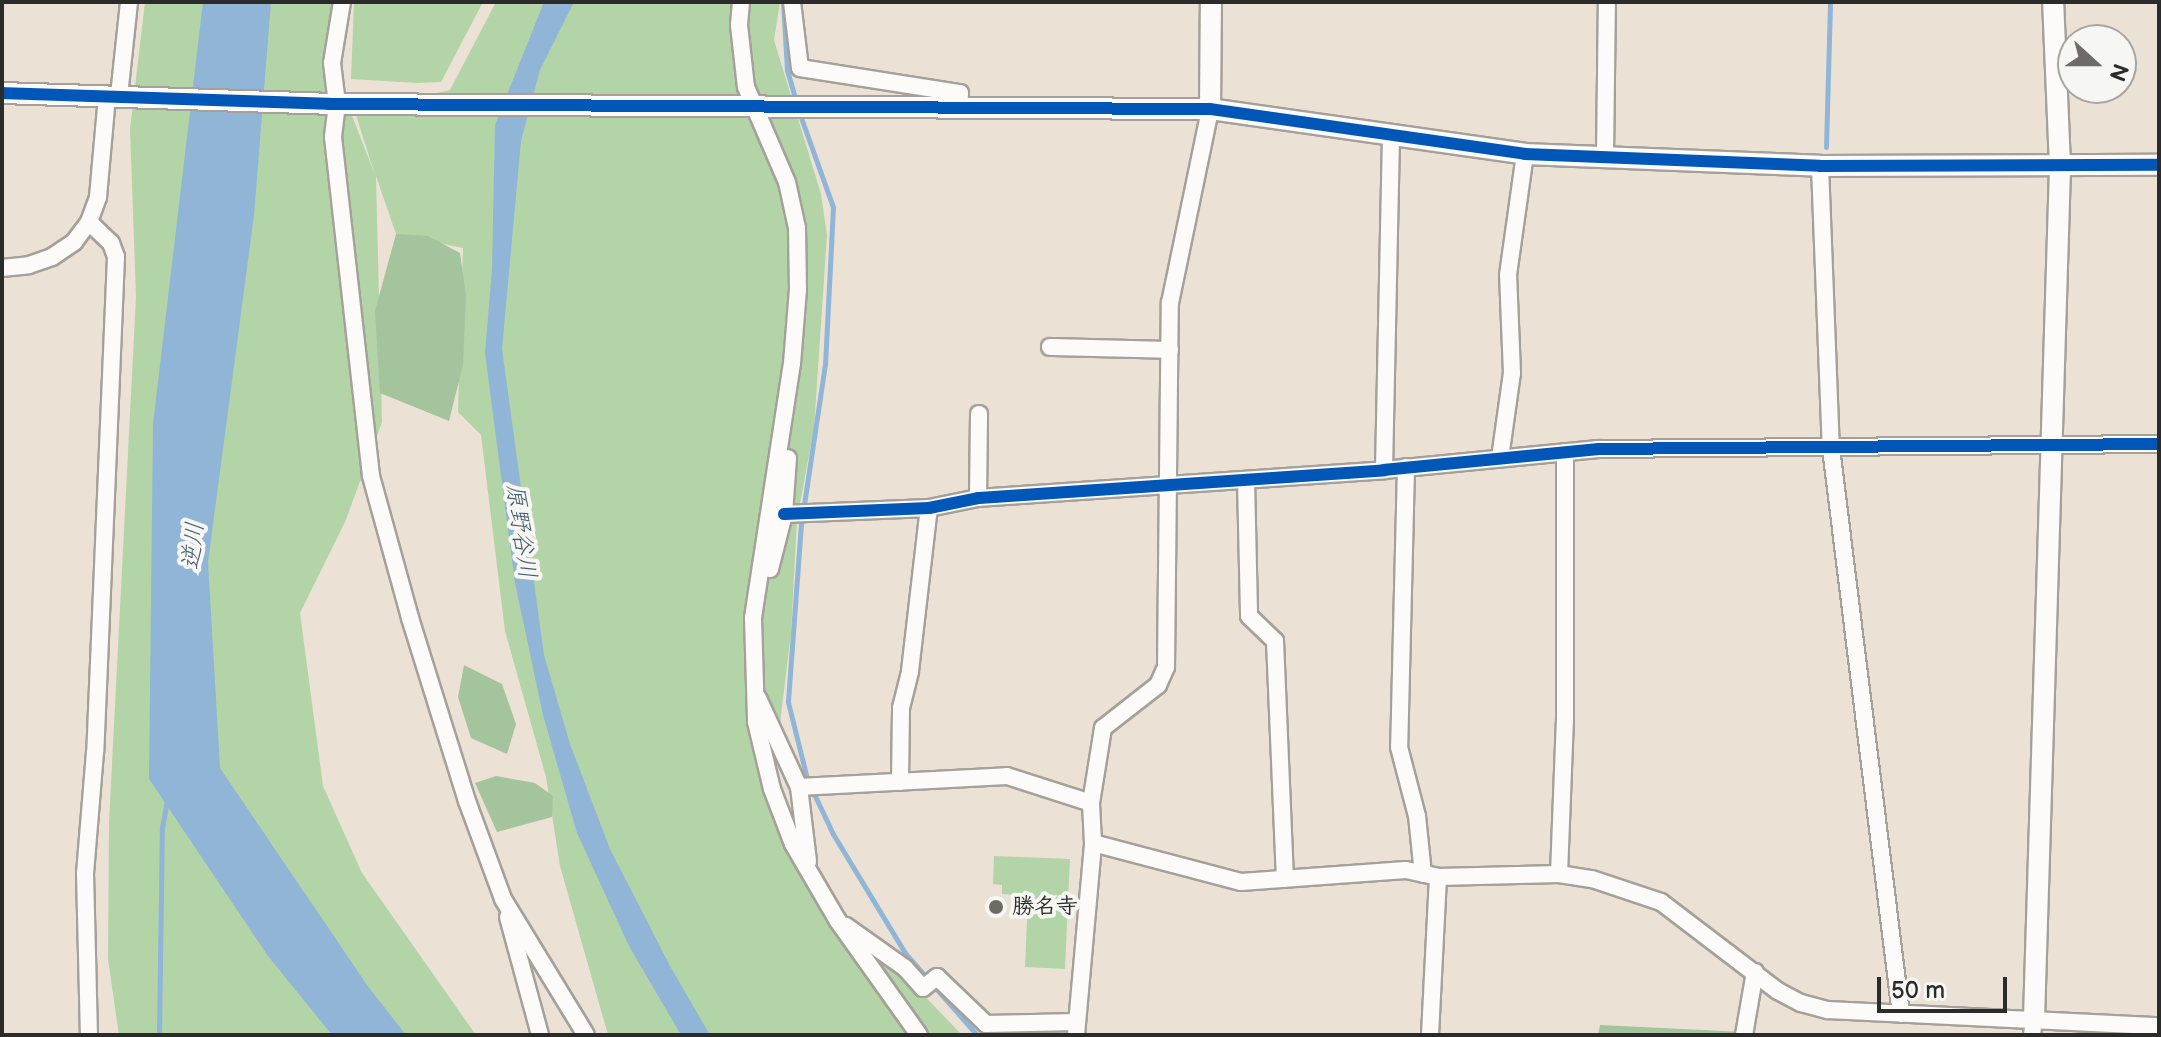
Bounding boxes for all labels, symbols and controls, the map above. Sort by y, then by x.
north arrow [2057,24,2137,104]
text: N [2102,60,2134,85]
water label: 原野谷川 [500,481,542,581]
water label: 逆川 [176,521,210,571]
place label: 勝名寺 [1012,894,1078,920]
marker: 勝名寺 [987,898,1005,916]
scale bar [1881,961,2011,1011]
text: 50 m [1891,976,1945,1005]

